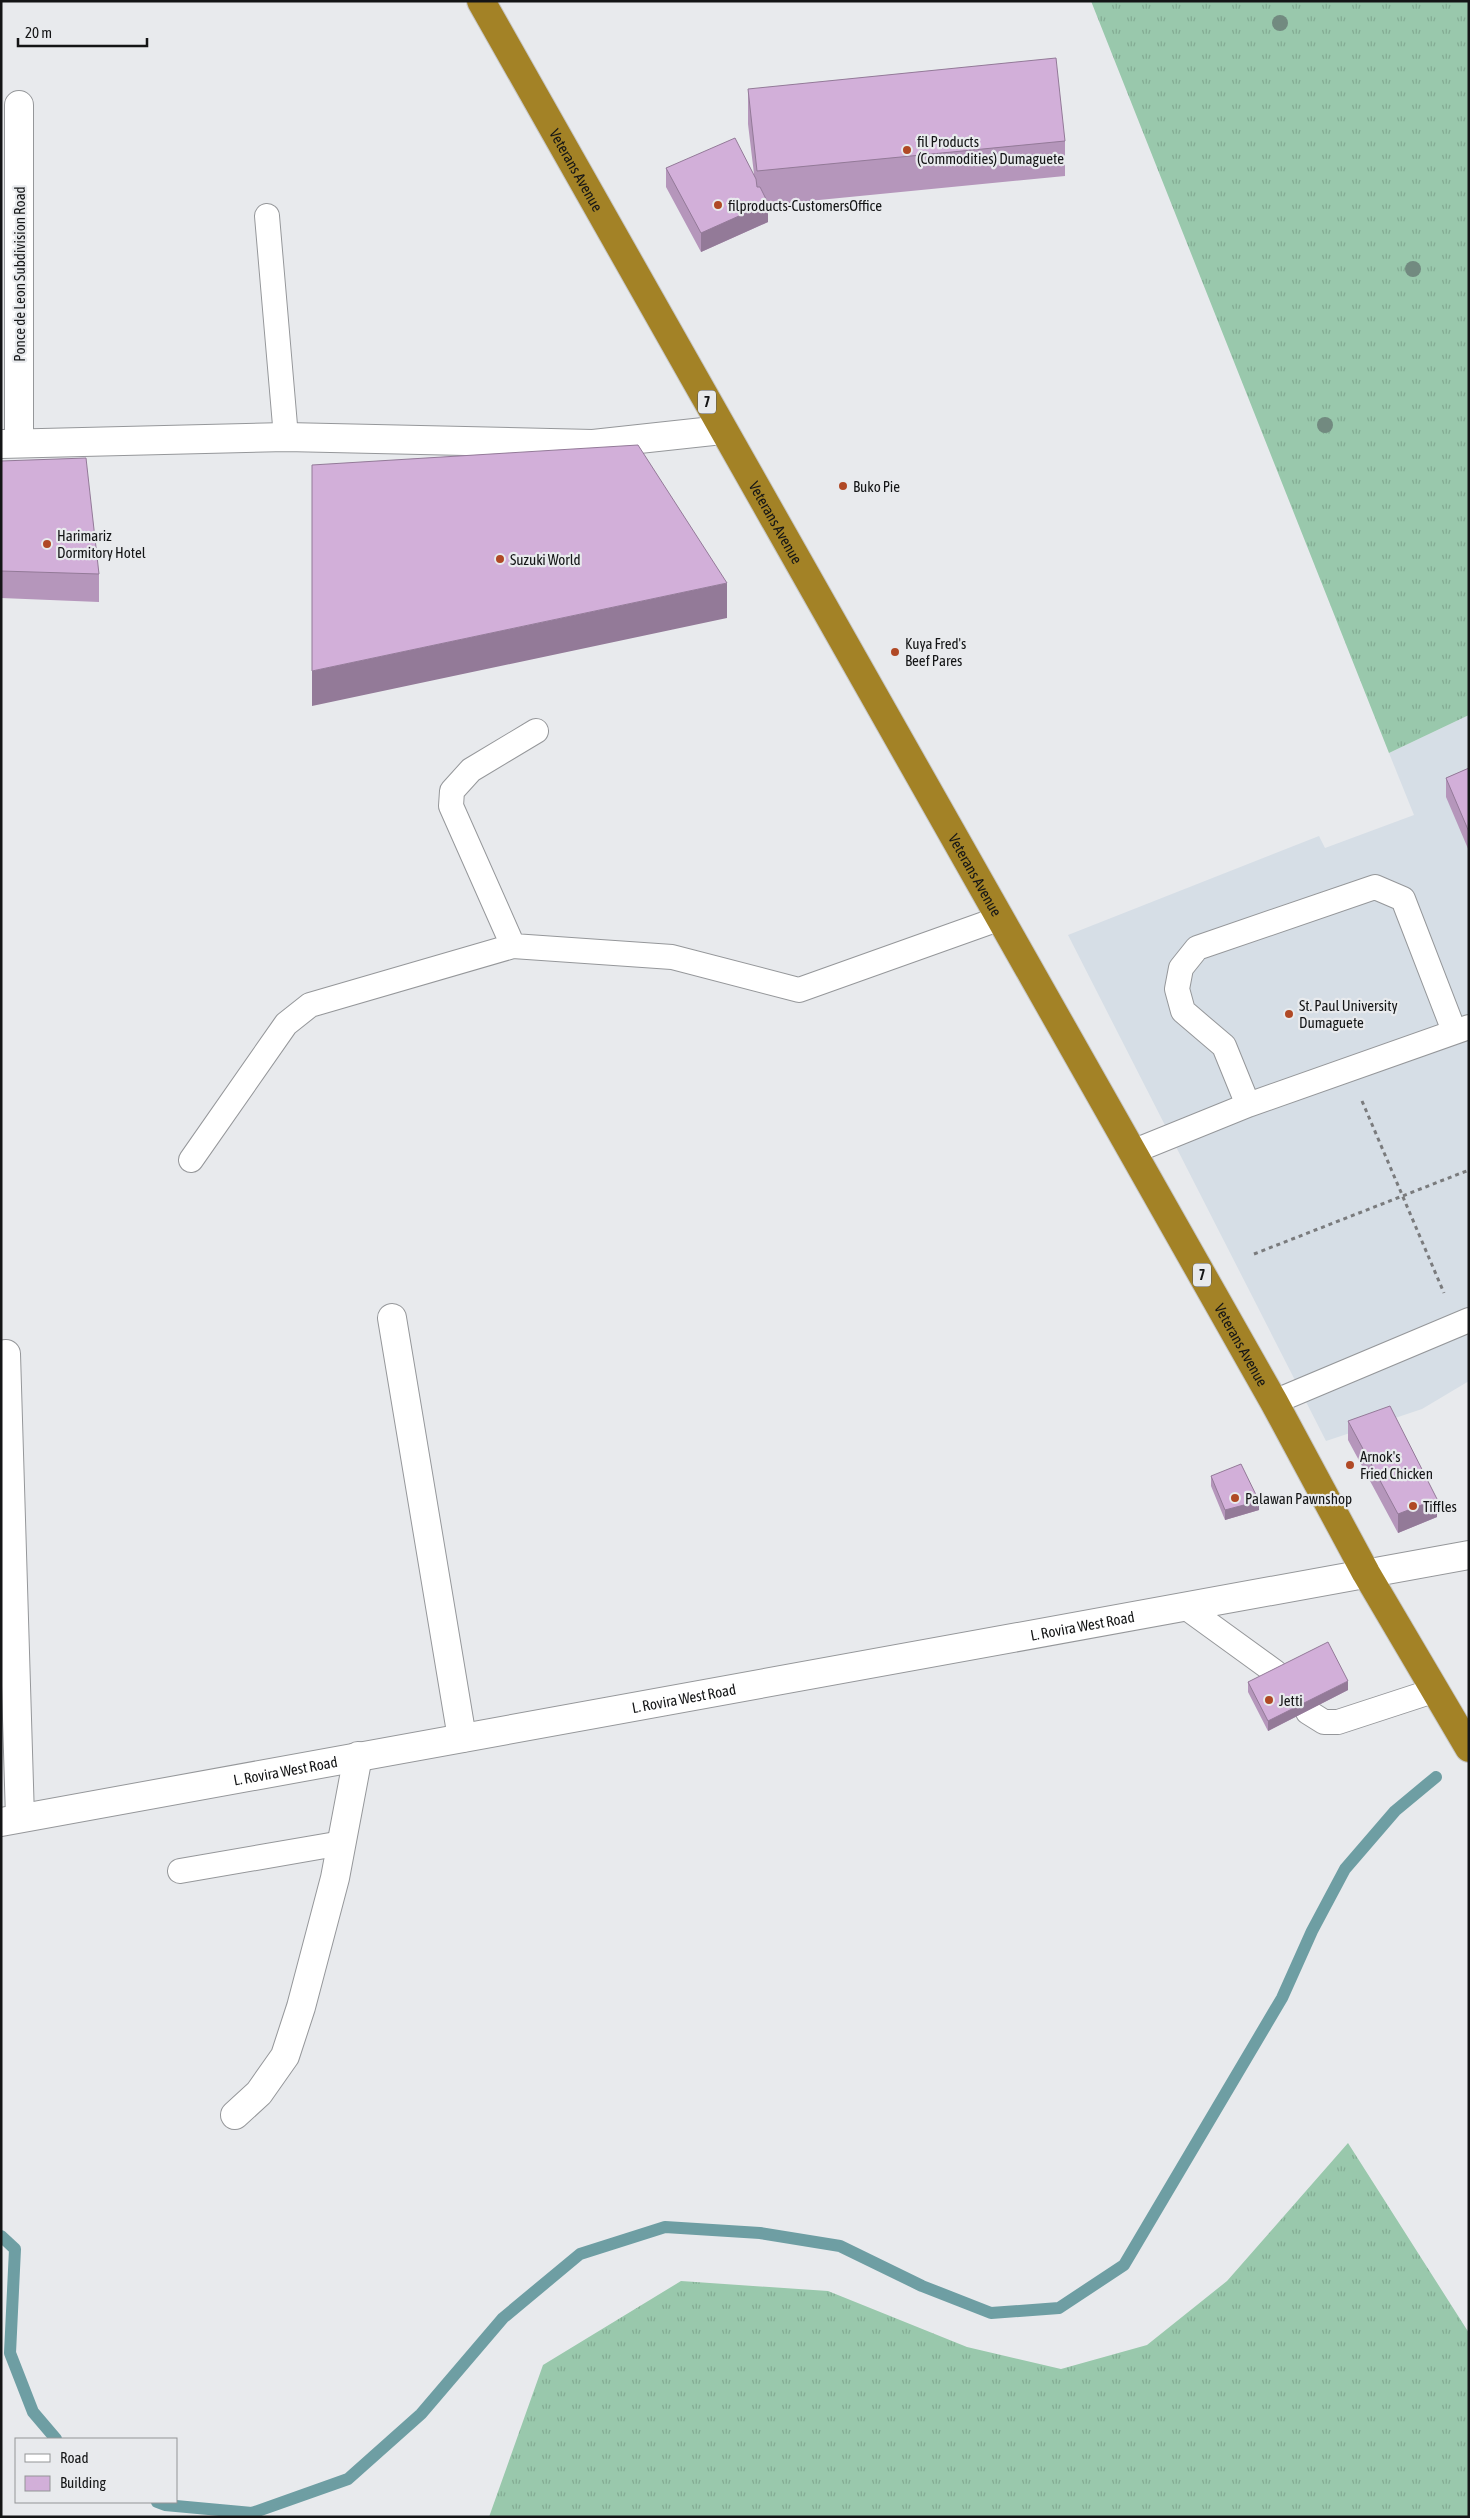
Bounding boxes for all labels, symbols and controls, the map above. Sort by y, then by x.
scale bar [18,15,146,47]
text: 20 m [25,24,52,41]
street label: Veterans Avenue [547,126,607,214]
place label: fil Products (Commodities) Dumaguete [917,133,1064,167]
marker: fil Products (Commodities) Dumaguete [901,144,913,156]
street label: Ponce de Leon Subdivision Road [11,186,28,362]
place label: filproducts-CustomersOffice [728,197,882,214]
marker: filproducts-CustomersOffice [712,199,724,211]
road number: 7 [698,391,716,414]
street label: Veterans Avenue [746,478,806,567]
place label: Buko Pie [853,478,900,495]
marker: Buko Pie [837,480,849,492]
place label: Harimariz Dormitory Hotel [57,527,146,561]
marker: Harimariz Dormitory Hotel [41,538,53,550]
place label: Suzuki World [510,551,581,568]
marker: Suzuki World [494,553,506,565]
place label: Kuya Fred's Beef Pares [905,635,966,669]
marker: Kuya Fred's Beef Pares [889,646,901,658]
street label: Veterans Avenue [945,831,1006,919]
place label: St. Paul University Dumaguete [1299,997,1398,1031]
marker: St. Paul University Dumaguete [1283,1008,1295,1020]
road number: 7 [1193,1264,1211,1286]
street label: Veterans Avenue [1211,1300,1272,1389]
place label: Arnok's Fried Chicken [1360,1448,1433,1482]
marker: Arnok's Fried Chicken [1344,1459,1356,1471]
place label: Palawan Pawnshop [1245,1490,1352,1507]
marker: Palawan Pawnshop [1229,1492,1241,1504]
place label: Tiffles [1423,1498,1457,1515]
marker: Tiffles [1407,1500,1419,1512]
street label: L. Rovira West Road [1029,1608,1136,1643]
street label: L. Rovira West Road [630,1680,737,1716]
place label: Jetti [1279,1692,1303,1709]
marker: Jetti [1263,1694,1275,1706]
street label: L. Rovira West Road [232,1752,339,1788]
legend [15,2438,178,2503]
text: Road [60,2449,89,2466]
text: Building [60,2474,106,2491]

